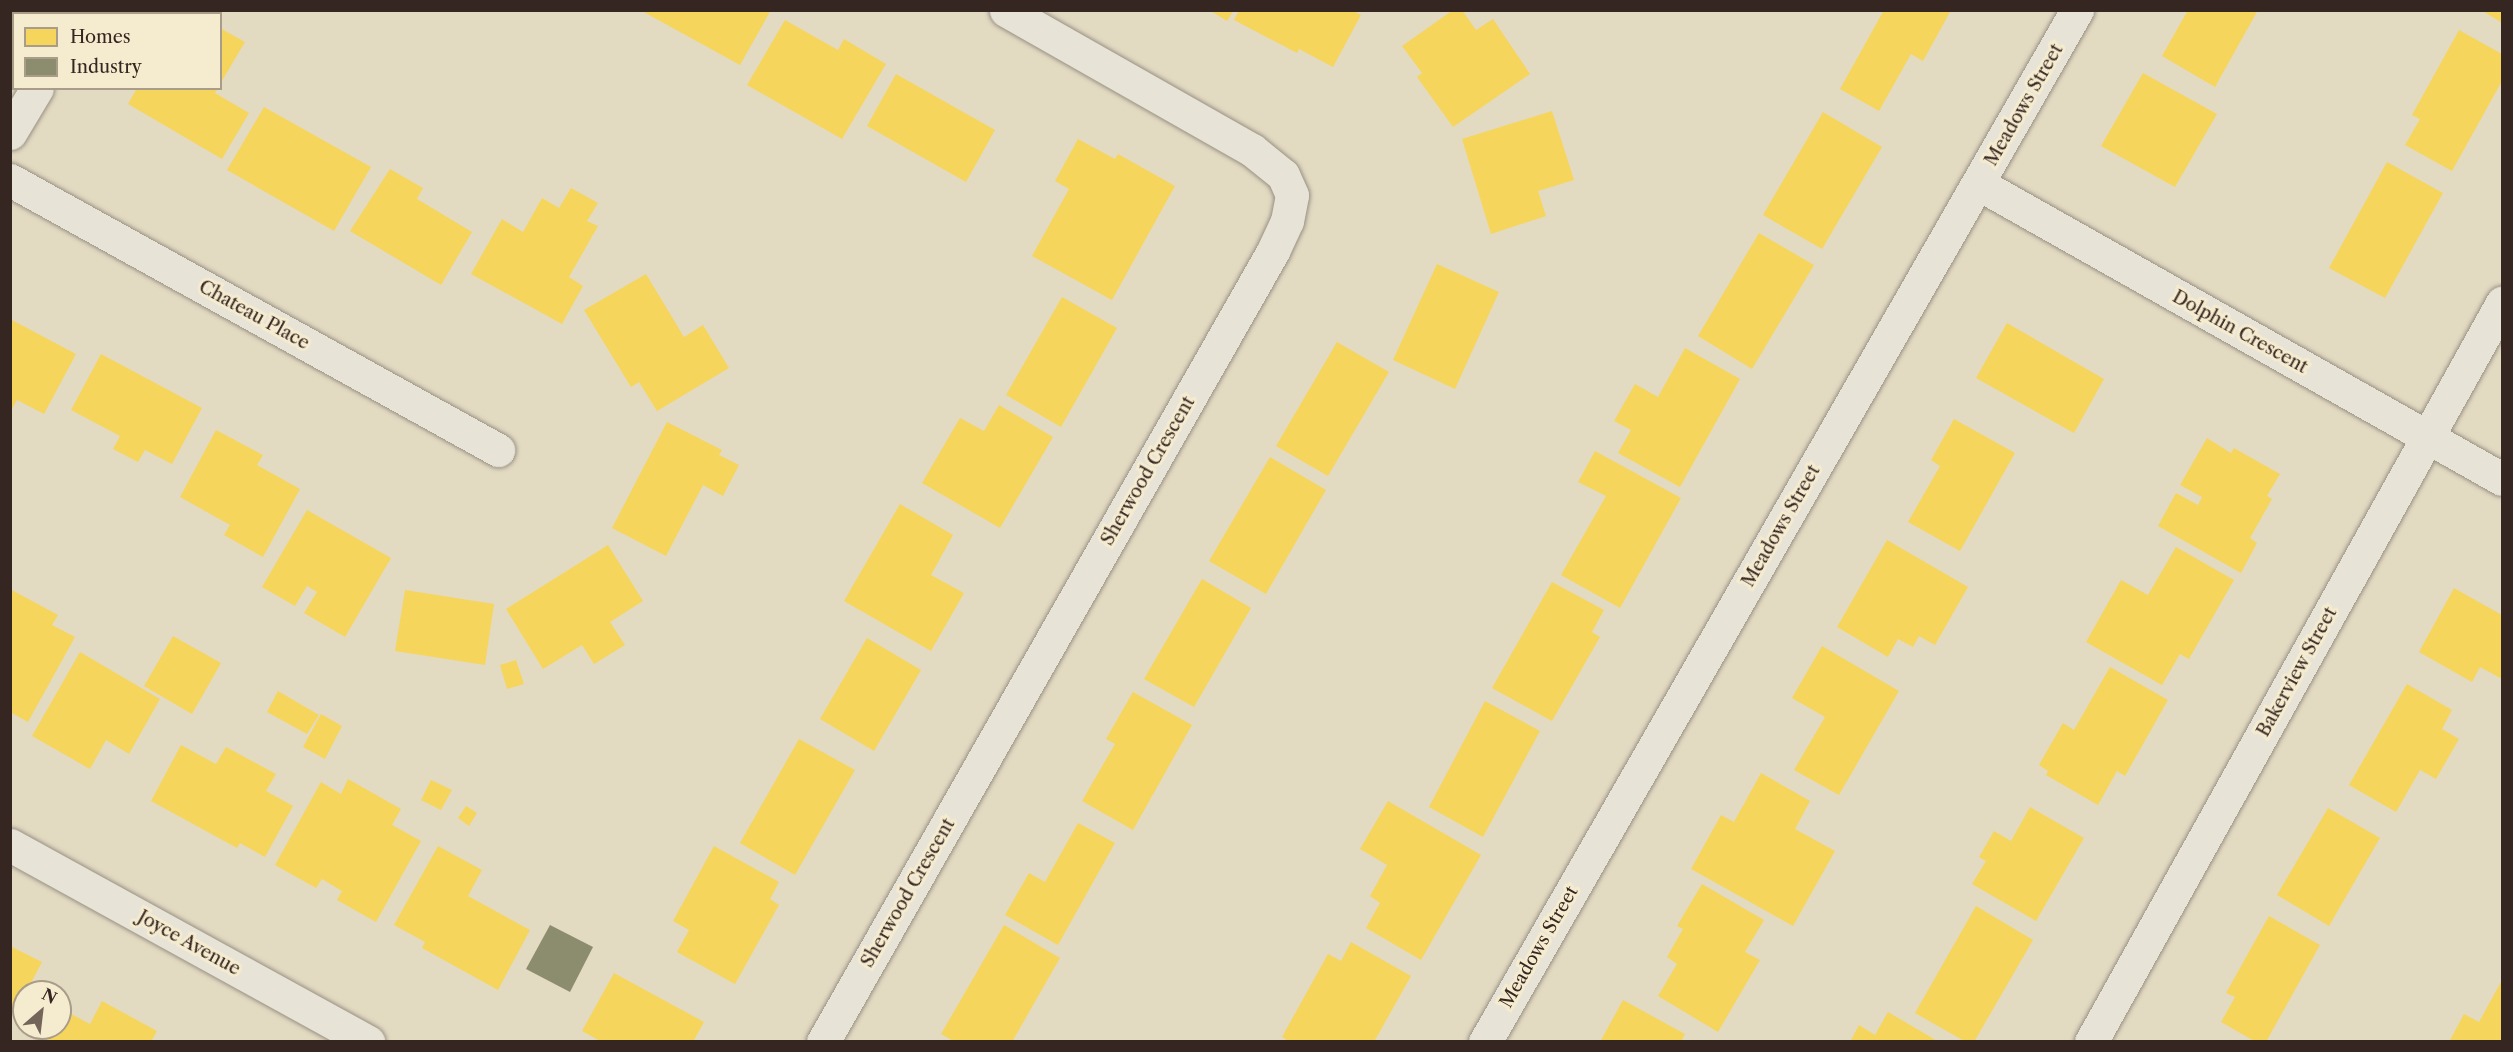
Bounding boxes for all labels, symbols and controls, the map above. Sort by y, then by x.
legend [12,12,222,90]
text: Homes [70,26,131,48]
street label: Meadows Street [1980,40,2068,170]
text: Industry [70,56,142,78]
street label: Chateau Place [195,276,313,354]
street label: Dolphin Crescent [2169,286,2311,378]
street label: Sherwood Crescent [1097,393,1199,549]
street label: Meadows Street [1737,461,1825,591]
street label: Bakerview Street [2252,603,2342,741]
street label: Sherwood Crescent [857,815,959,971]
street label: Meadows Street [1495,882,1583,1012]
street label: Joyce Avenue [134,906,244,980]
north arrow [12,980,72,1040]
text: N [39,984,60,1008]

